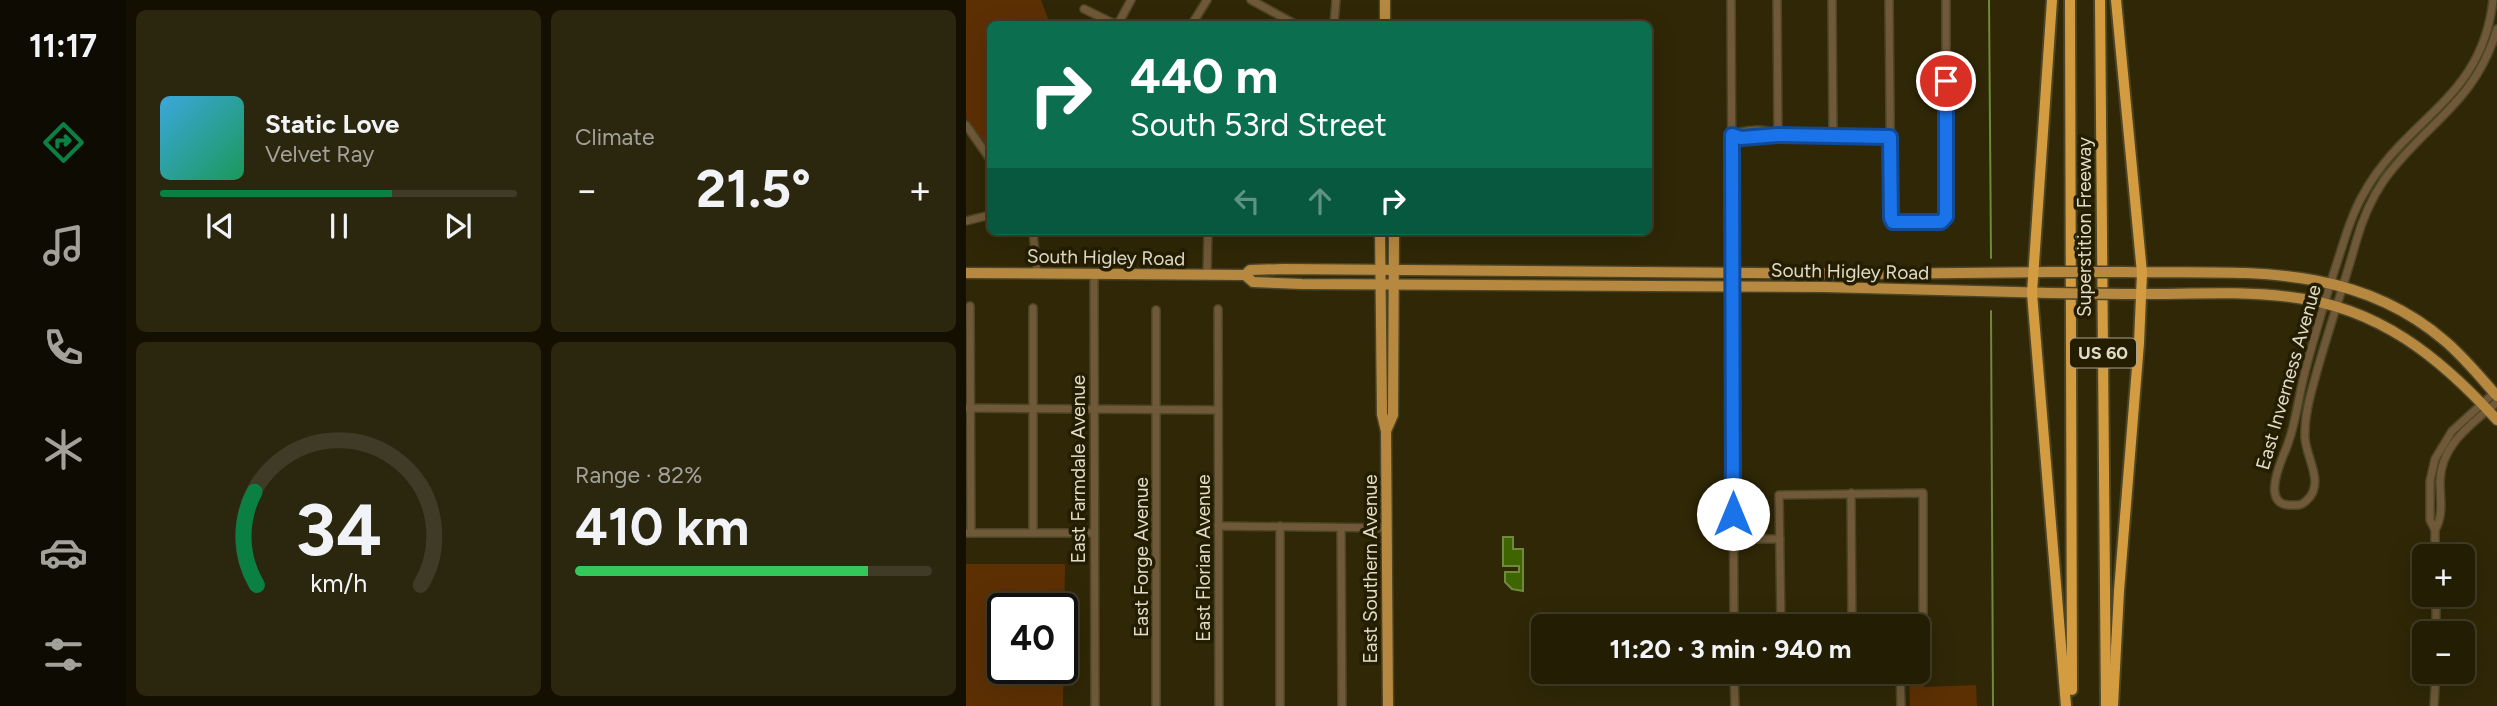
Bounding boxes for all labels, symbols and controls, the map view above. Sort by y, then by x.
text: 11:17 [29,27,97,65]
text: 440 m [1130,46,1278,105]
icon: right [1015,49,1106,140]
pin [1916,51,1976,111]
icon: arrive [1927,62,1965,100]
text: South 53rd Street [1130,106,1387,144]
text: Static Love [265,108,399,140]
icon: directions [39,118,88,167]
text: Climate [575,123,654,151]
street label: Superstition Freeway [2073,137,2096,317]
text: Velvet Ray [265,140,374,168]
text: 21.5° [696,158,811,220]
text: − [575,167,599,213]
text: + [908,167,932,213]
icon: left [1228,182,1266,220]
icon: ahead [1301,182,1339,220]
icon: right [1374,182,1412,220]
icon: previous [201,207,239,245]
icon: pause [320,207,358,245]
icon: next [439,207,477,245]
icon: music [39,221,88,270]
street label: South Higley Road [1027,245,1185,270]
street label: South Higley Road [1771,259,1929,284]
street label: East Inverness Avenue [2251,282,2326,472]
icon: phone [39,323,88,372]
road number: US 60 [2070,338,2136,368]
street label: East Farmdale Avenue [1067,375,1090,563]
icon: climate [39,425,88,474]
text: Range · 82% [575,461,702,489]
street label: East Florian Avenue [1192,474,1215,642]
street label: East Southern Avenue [1359,474,1382,664]
street label: East Forge Avenue [1130,477,1153,637]
position arrow [1696,477,1770,551]
text: 34 [295,486,382,573]
text: 410 km [575,496,749,558]
icon: car [39,528,88,577]
map controls [2412,544,2475,684]
button: + [2412,544,2475,607]
text: km/h [310,568,367,598]
speed limit sign: 40 [987,593,1078,684]
button: − [2412,621,2475,684]
icon: filters [39,630,88,679]
text: 11:20 · 3 min · 940 m [1609,633,1852,665]

